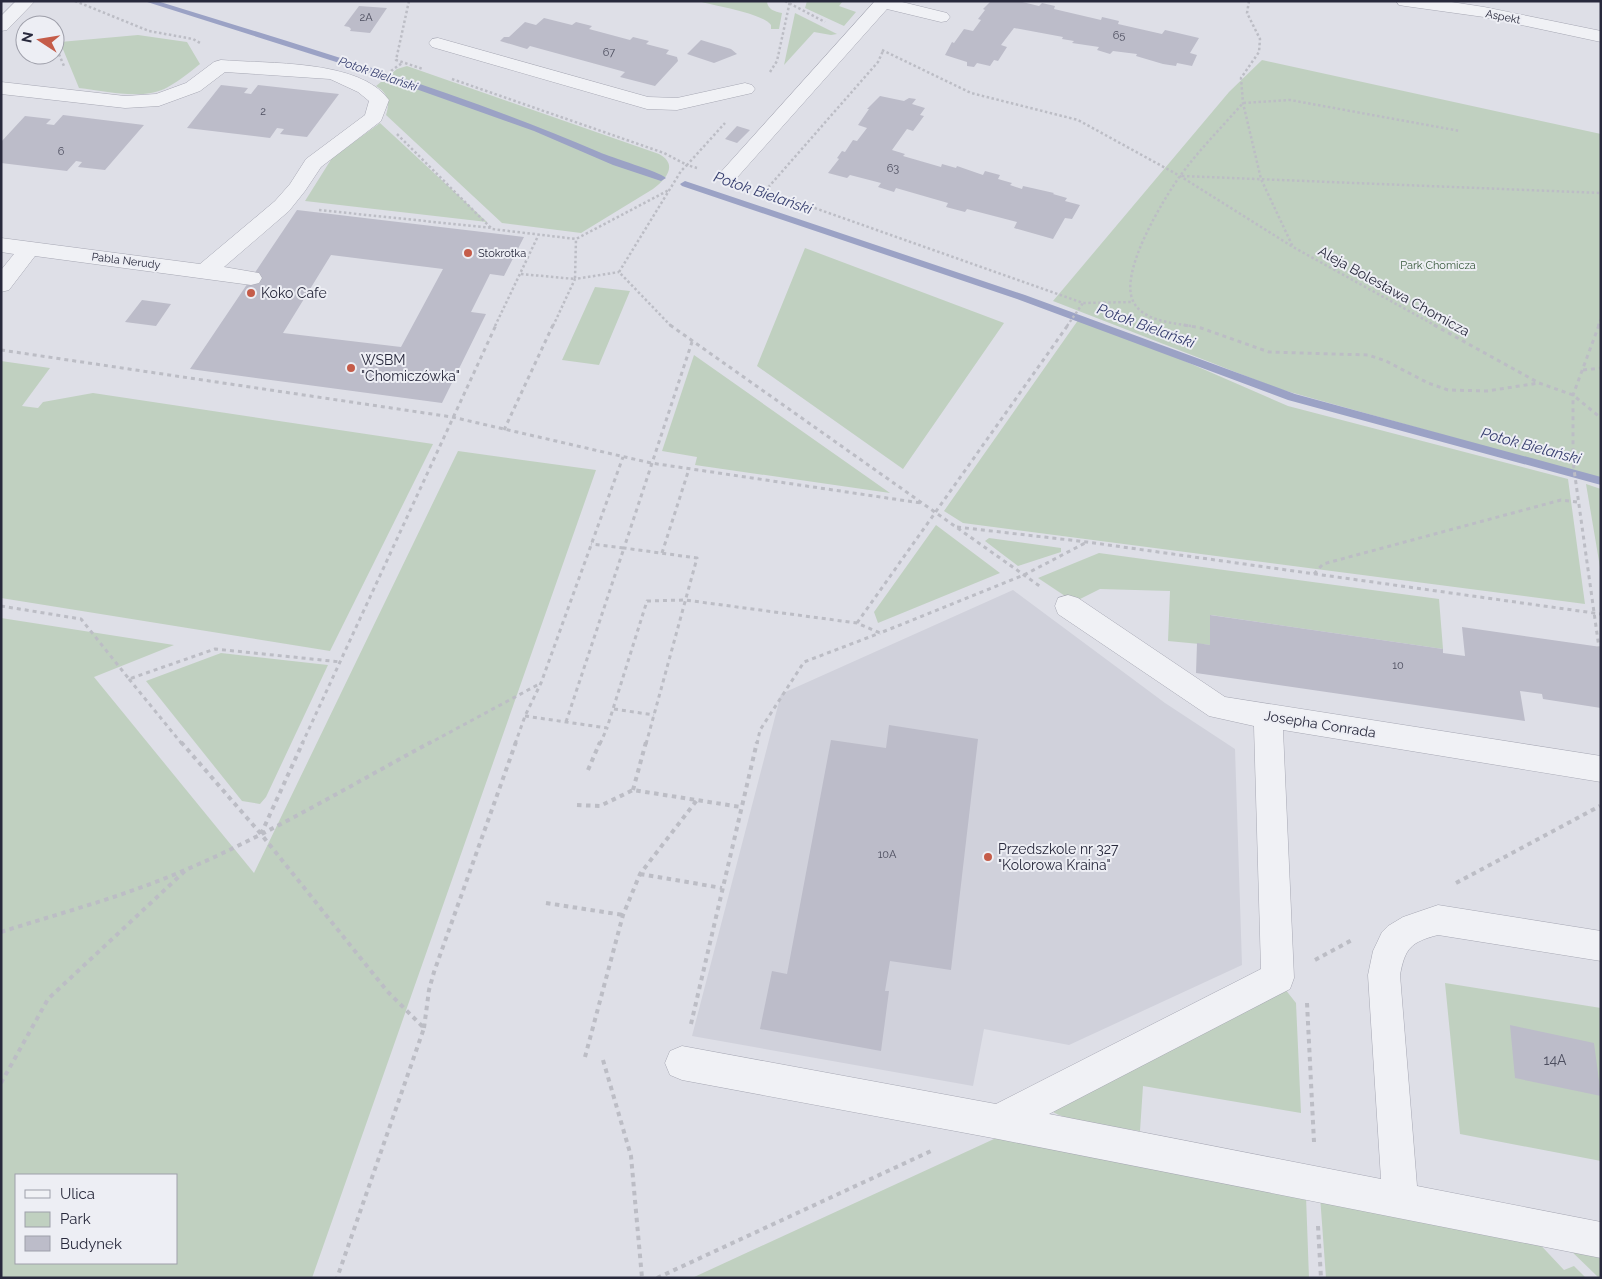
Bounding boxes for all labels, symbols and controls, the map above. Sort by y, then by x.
street label: Aspekt [1484,7,1522,27]
house number: 2A [359,11,373,24]
north arrow [15,15,65,65]
house number: 65 [1113,29,1125,42]
text: N [18,30,36,44]
house number: 67 [603,46,615,59]
water label: Potok Bielański [337,54,420,94]
house number: 2 [260,105,266,118]
house number: 6 [58,145,65,158]
house number: 63 [887,162,899,175]
water label: Potok Bielański [711,168,815,219]
street label: Aleja Bolesława Chomicza [1316,243,1472,339]
marker: Stokrotka [462,247,474,259]
place label: Stokrotka [478,247,526,260]
street label: Pabla Nerudy [91,250,161,272]
park label: Park Chomicza [1400,259,1476,272]
place label: Koko Cafe [261,285,327,301]
marker: Koko Cafe [245,287,257,299]
water label: Potok Bielański [1095,300,1198,352]
place label: WSBM "Chomiczówka" [361,352,460,384]
marker: WSBM "Chomiczówka" [345,362,357,374]
water label: Potok Bielański [1479,424,1584,468]
house number: 10 [1392,659,1404,672]
street label: Josepha Conrada [1263,707,1377,741]
place label: Przedszkole nr 327 "Kolorowa Kraina" [998,841,1119,873]
house number: 10A [878,848,897,861]
marker: Przedszkole nr 327 "Kolorowa Kraina" [982,851,994,863]
house number: 14A [1543,1052,1567,1068]
legend [15,1174,178,1264]
text: Ulica [60,1185,95,1203]
text: Park [60,1210,91,1228]
text: Budynek [60,1235,122,1253]

